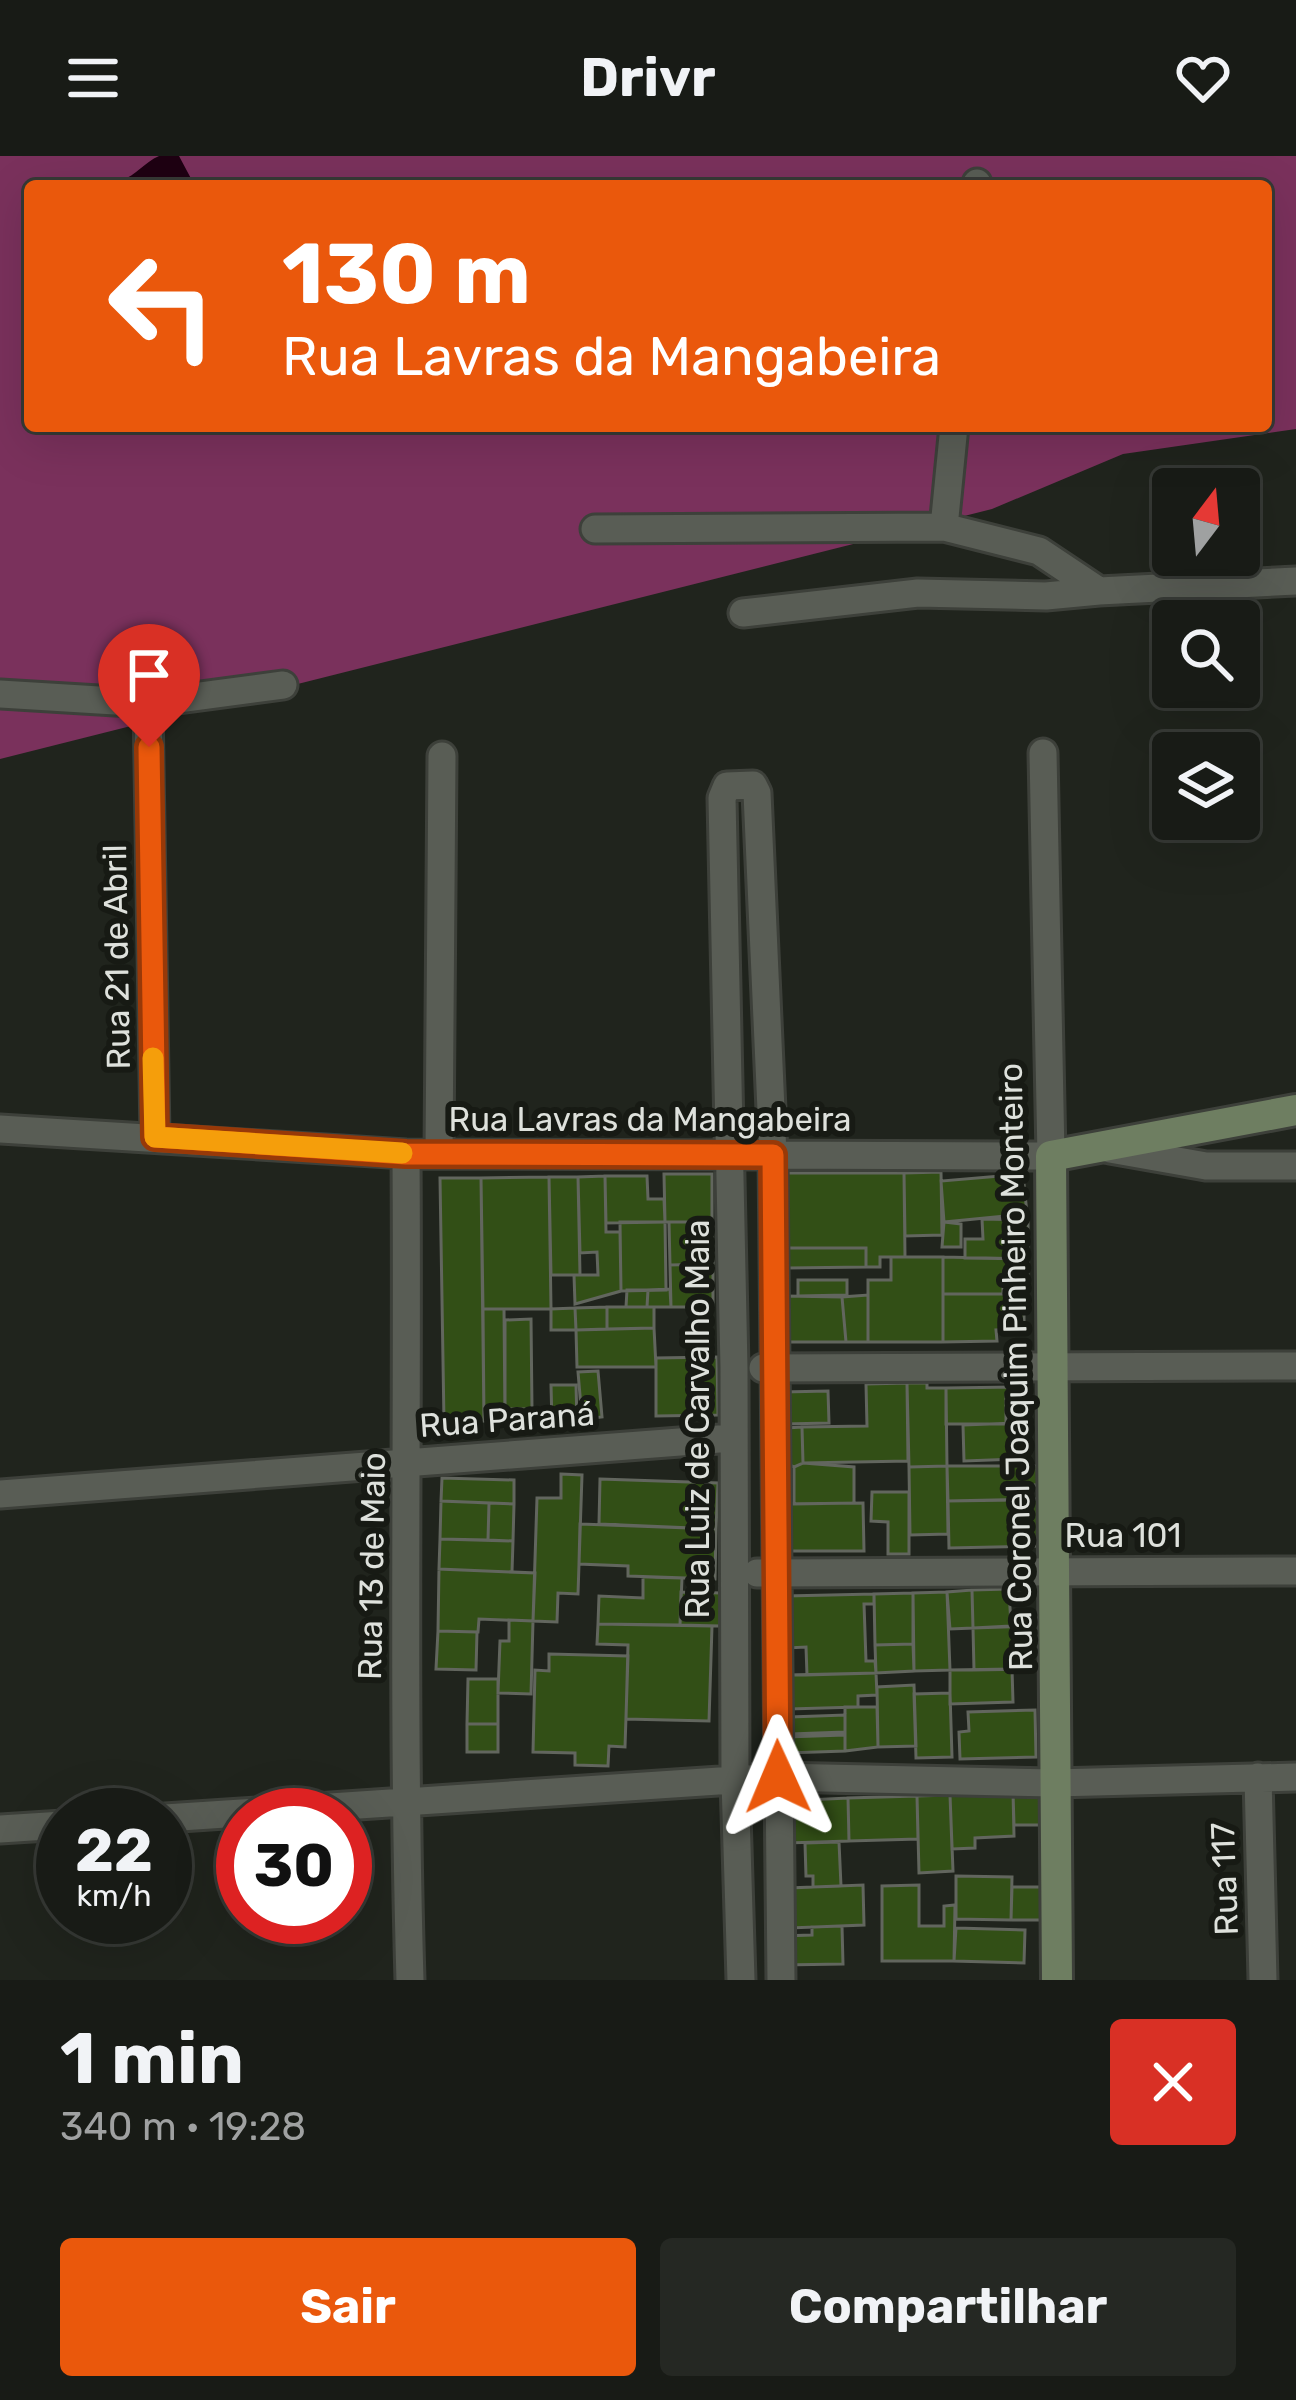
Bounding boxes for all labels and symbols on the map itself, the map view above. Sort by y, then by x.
north arrow [1152,468,1260,576]
pin [98,624,200,747]
street label: Rua 21 de Abril [95,844,138,1070]
street label: Rua Coronel Joaquim Pinheiro Monteiro [991,1063,1040,1671]
street label: Rua Lavras da Mangabeira [449,1100,851,1139]
street label: Rua Luiz de Carvalho Maia [678,1219,717,1619]
street label: Rua Paraná [418,1394,596,1445]
street label: Rua 13 de Maio [350,1452,393,1680]
street label: Rua 101 [1065,1516,1182,1555]
position arrow [715,1714,841,1840]
speed limit sign: 30 [216,1788,372,1944]
street label: Rua 117 [1203,1822,1246,1936]

